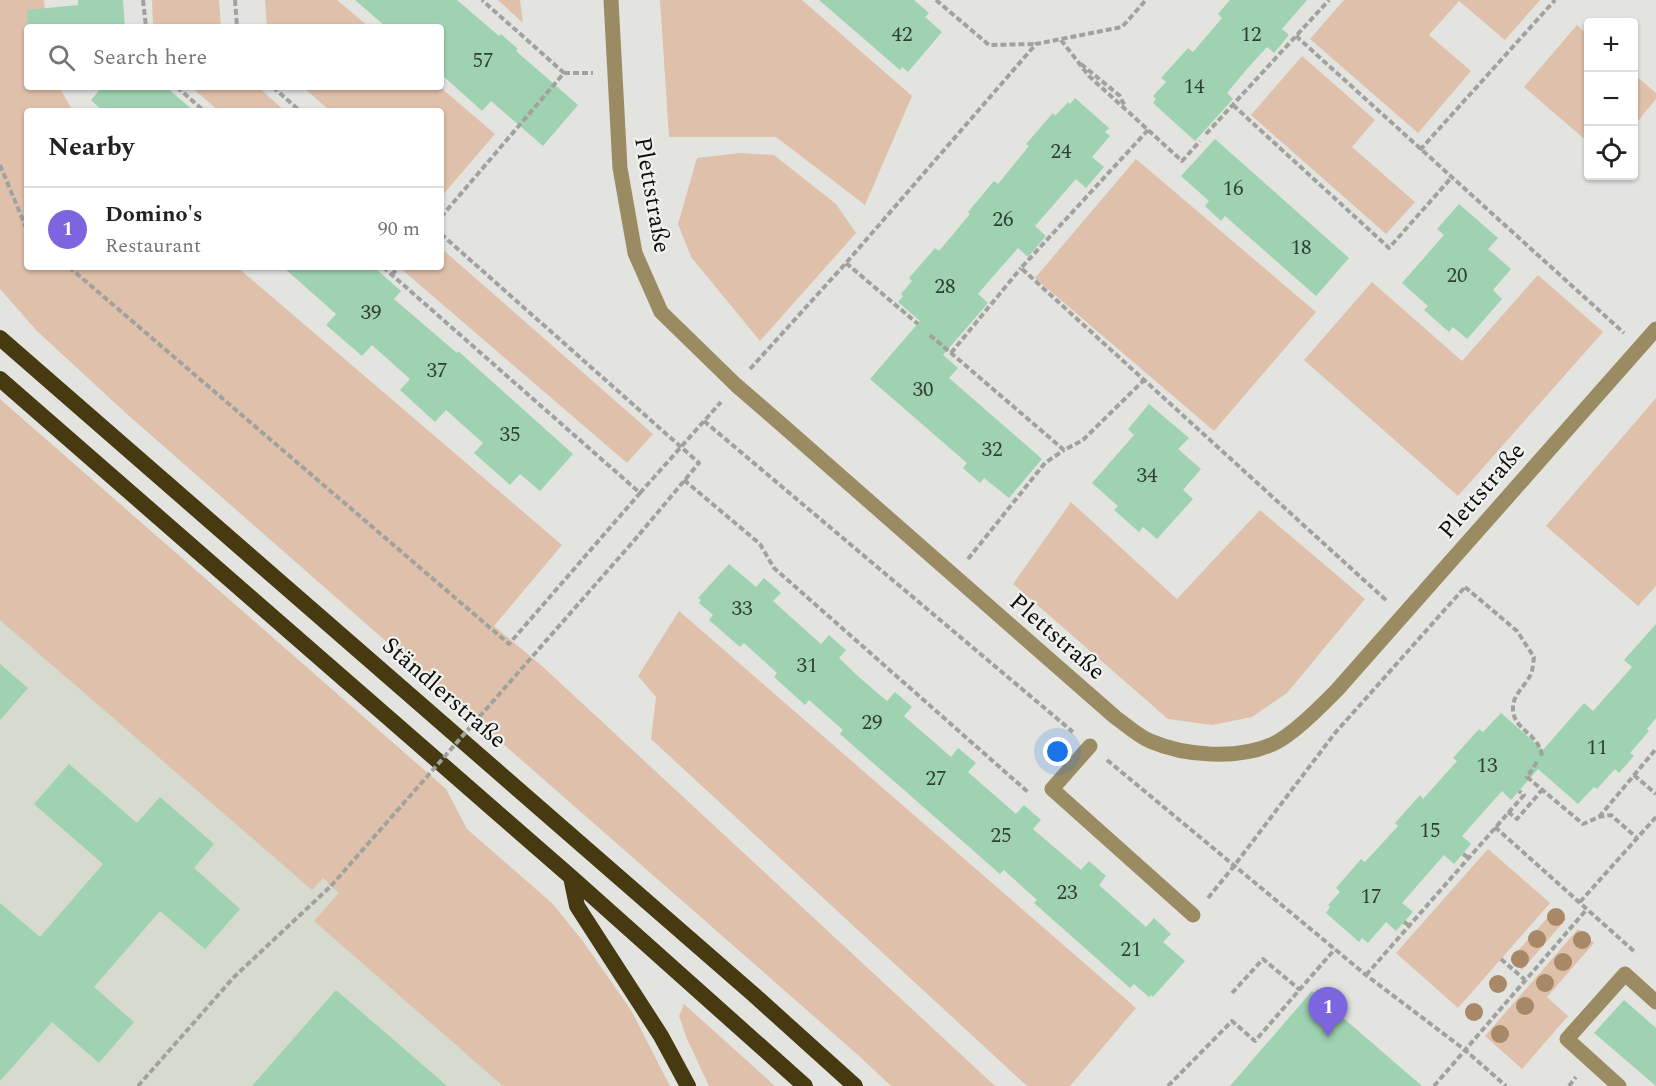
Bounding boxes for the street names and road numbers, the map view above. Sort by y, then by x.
street label: Plettstraße [624,134,680,256]
street label: Plettstraße [1430,435,1534,547]
street label: Plettstraße [1001,585,1113,689]
street label: Ständlerstraße [374,628,514,758]

